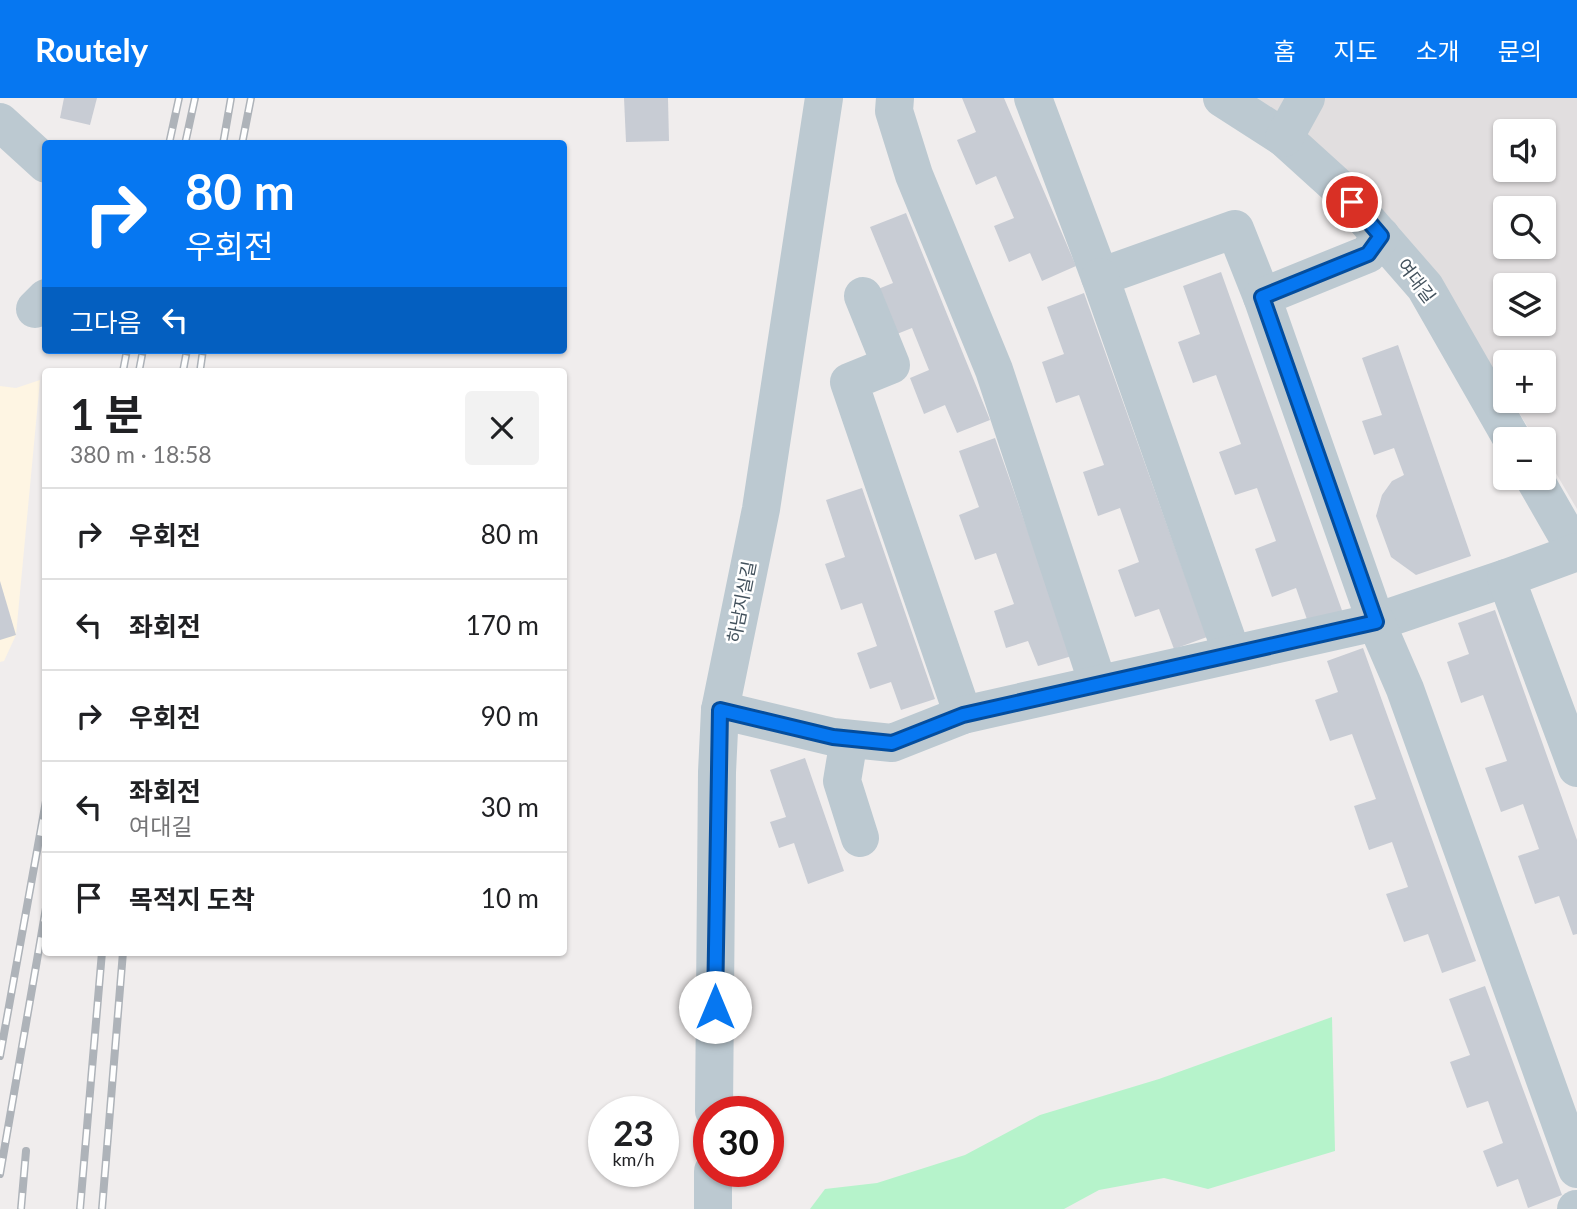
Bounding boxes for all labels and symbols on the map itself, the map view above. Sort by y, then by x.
pin [1322,172,1382,232]
street label: 여대길 [1393,254,1441,307]
street label: 하남지실길 [722,559,760,645]
position arrow [678,970,752,1044]
speed limit sign: 30 [693,1096,784,1187]

